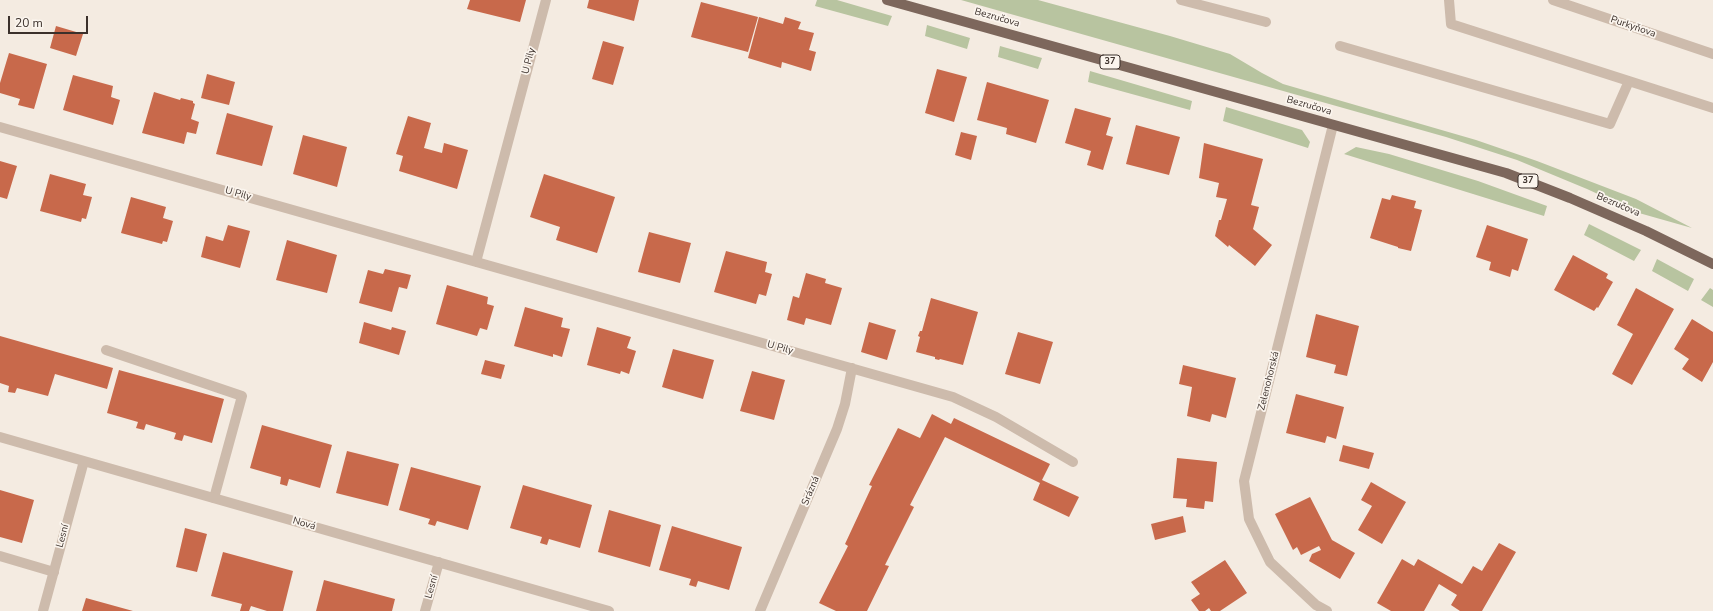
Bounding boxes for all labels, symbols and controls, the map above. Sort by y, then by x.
street label: Bezručova [973,6,1021,30]
scale bar [10,8,90,34]
street label: Purkyňova [1609,14,1657,40]
text: 20 m [15,15,43,31]
street label: U Pily [520,47,538,75]
road number: 37 [1100,55,1120,69]
street label: Bezručova [1285,94,1333,118]
road number: 37 [1518,174,1538,188]
street label: U Pily [224,185,252,203]
street label: Bezručova [1594,190,1642,220]
street label: U Pily [766,339,794,357]
street label: Zelenohorská [1256,350,1282,412]
street label: Srázná [800,475,822,507]
street label: Nová [291,515,317,533]
street label: Lesní [54,523,72,549]
street label: Lesní [423,574,441,600]

